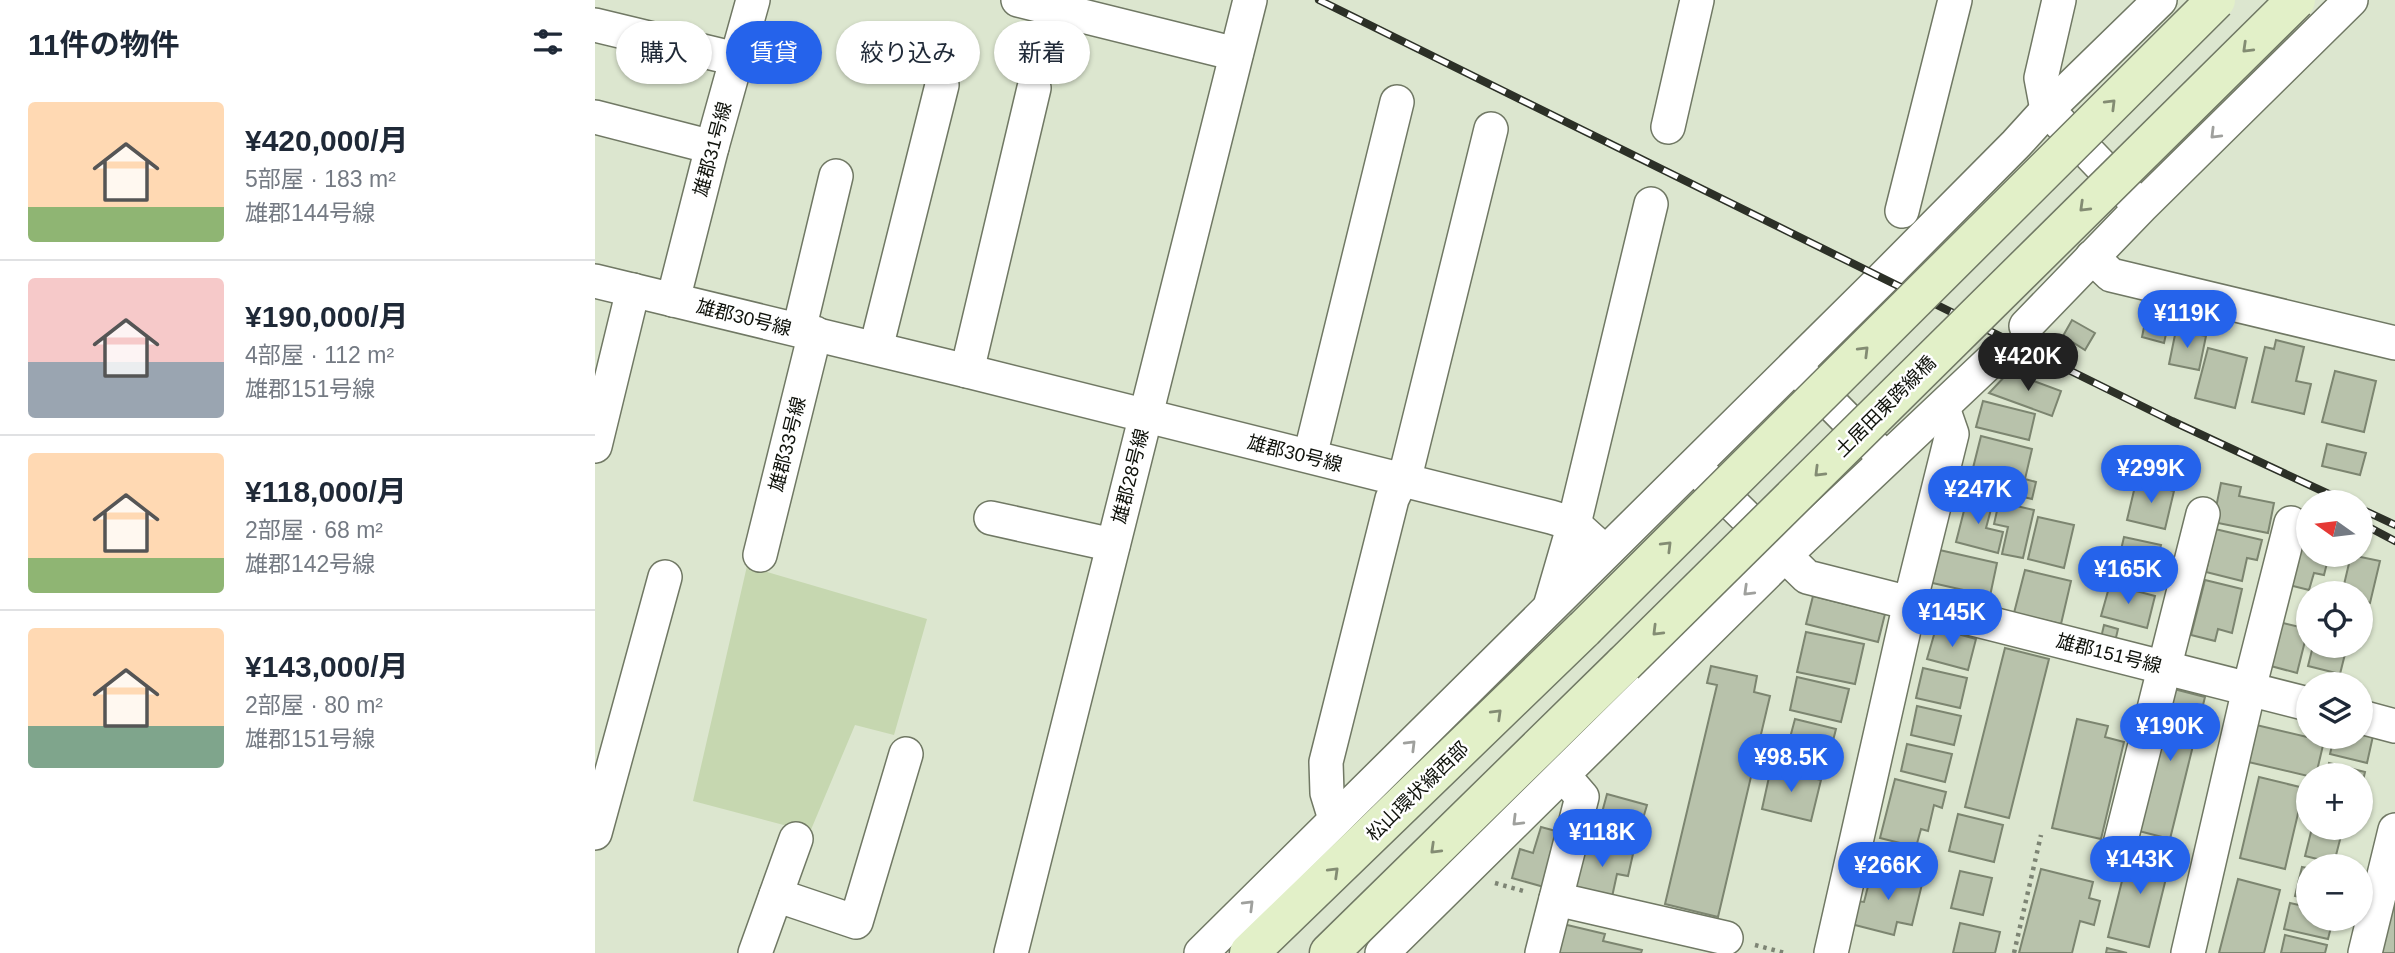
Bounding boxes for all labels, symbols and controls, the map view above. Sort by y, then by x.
chip: 購入 [616,21,712,84]
chip: 賃貸 [726,21,822,84]
chip: 絞り込み [836,21,980,84]
chip: 新着 [994,21,1090,84]
icon: filters [529,23,567,61]
text: 11件の物件 [28,28,180,61]
one-way arrow [2242,39,2255,52]
street label: 雄郡31号線 [690,99,735,199]
one-way arrow [2102,99,2115,112]
text: ¥420,000/月 [245,124,408,157]
one-way arrow [2211,126,2224,139]
icon: home [84,130,168,214]
text: 5部屋 · 183 m² [245,166,396,192]
one-way arrow [2080,198,2093,211]
text: 雄郡144号線 [245,200,375,226]
pin: ¥119K [2138,290,2236,350]
street label: 雄郡30号線 [694,296,794,339]
text: ¥190,000/月 [245,300,408,333]
text: ¥119K [2154,300,2220,326]
icon: home [84,306,168,390]
pin: ¥420K [1979,334,2077,393]
text: 4部屋 · 112 m² [245,342,394,368]
text: ¥420K [1994,343,2062,369]
one-way arrow [1855,347,1868,360]
street label: 土居田東跨線橋 [1831,352,1940,461]
text: 雄郡151号線 [245,376,375,402]
street label: 雄郡33号線 [766,394,809,494]
street label: 雄郡28号線 [1109,426,1152,526]
street label: 雄郡30号線 [1245,432,1345,475]
pin: ¥299K [2102,446,2200,505]
text: ¥299K [2117,455,2185,481]
one-way arrow [1815,463,1828,476]
pin: ¥247K [1929,466,2027,526]
text: ¥118,000/月 [245,475,407,508]
text: ¥247K [1944,476,2012,502]
icon: home [84,481,168,565]
north arrow [2296,490,2373,567]
map controls [2296,490,2373,931]
text: 2部屋 · 68 m² [245,517,383,543]
one-way arrow [1659,542,1671,554]
pin: ¥165K [2079,546,2177,606]
text: 雄郡142号線 [245,551,375,577]
text: ¥165K [2094,556,2162,582]
button: locate [2296,581,2373,658]
one-way arrow [1743,583,1756,596]
pin: ¥145K [1903,590,2001,649]
text: ¥145K [1918,599,1986,625]
one-way arrow [1653,623,1666,636]
street label: 雄郡151号線 [2054,630,2164,677]
text: ¥143,000/月 [245,650,408,683]
icon: home [84,656,168,740]
button: layers [2296,672,2373,749]
text: 2部屋 · 80 m² [245,692,383,718]
pin: ¥190K [2121,704,2219,763]
one-way arrow [1489,709,1502,722]
text: ¥190K [2136,713,2204,739]
text: 雄郡151号線 [245,726,375,752]
pin: ¥98.5K [1734,734,1848,794]
street label: 松山環状線西部 [1362,738,1472,845]
one-way arrow [1403,740,1416,753]
text: ¥98.5K [1754,744,1828,770]
button: + [2296,763,2373,840]
pin: ¥118K [1553,810,1651,869]
one-way arrow [1513,813,1526,826]
text: ¥118K [1569,819,1635,845]
pin: ¥143K [2091,836,2189,896]
one-way arrow [1430,841,1443,854]
pin: ¥266K [1839,842,1937,902]
text: ¥143K [2106,846,2174,872]
text: ¥266K [1854,852,1922,878]
button: − [2296,854,2373,931]
one-way arrow [1326,868,1338,880]
one-way arrow [1241,900,1254,913]

